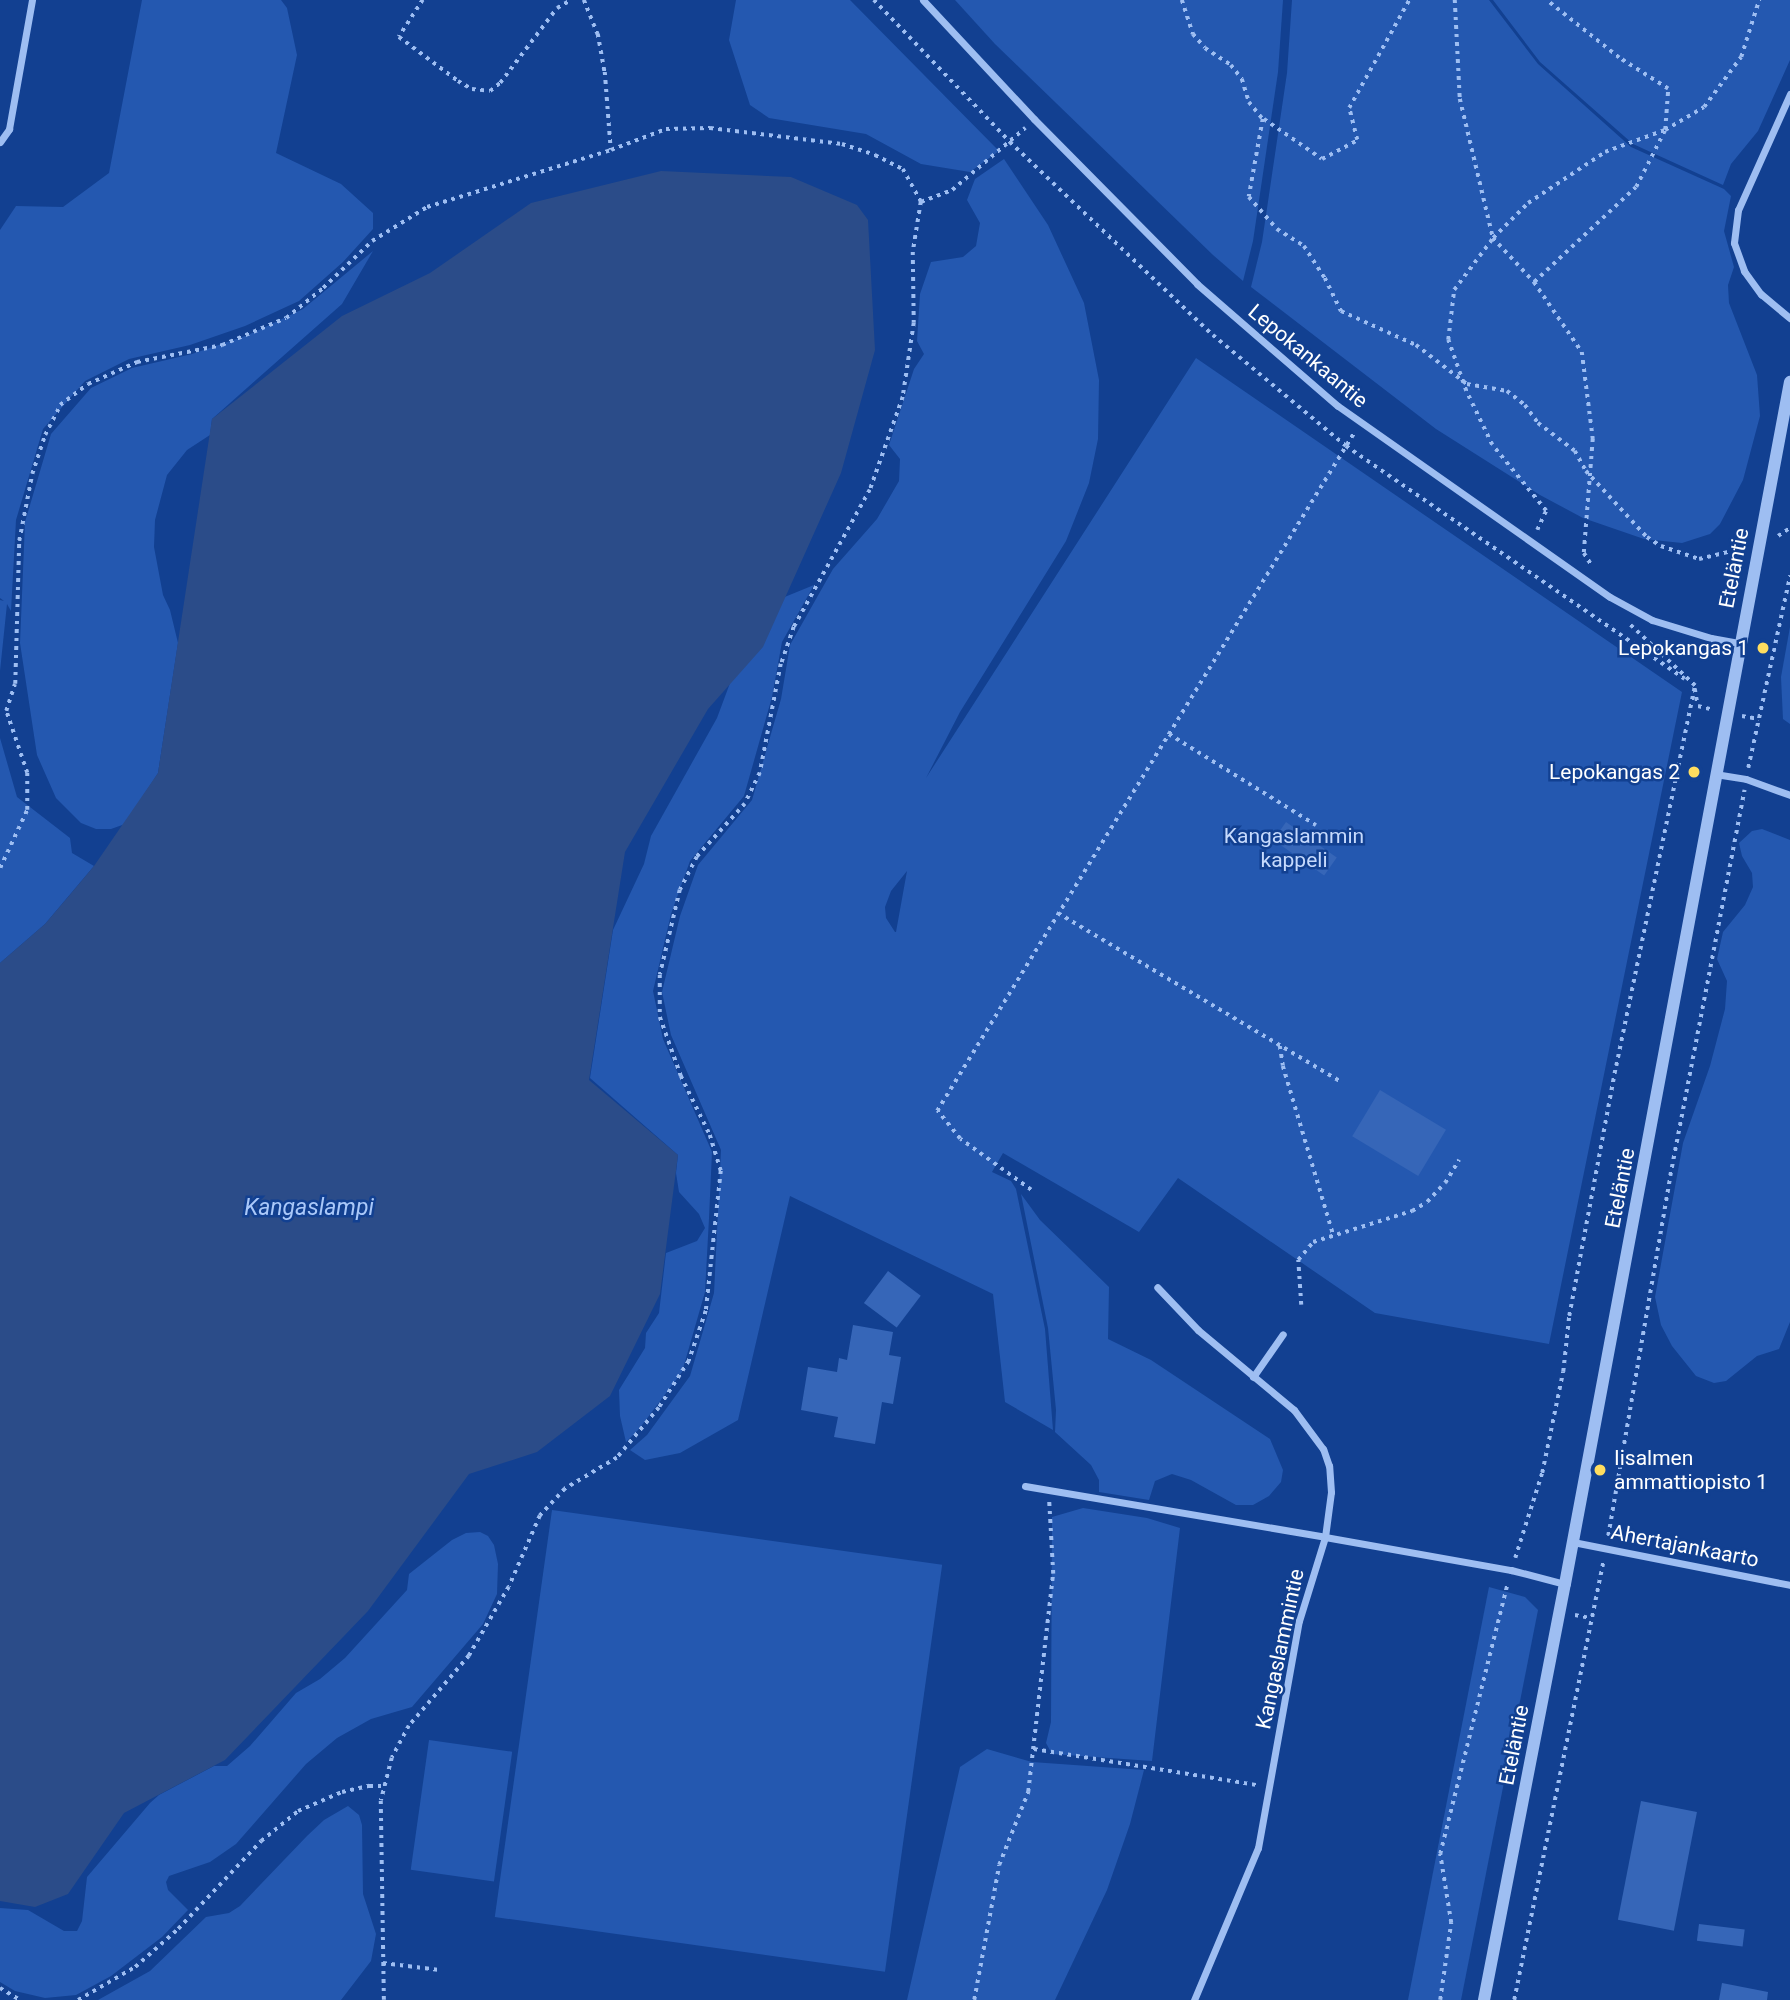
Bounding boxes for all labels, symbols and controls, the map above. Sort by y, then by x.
street label: Lepokankaantie [1243,299,1373,413]
street label: Eteläntie [1714,526,1754,610]
place label: Lepokangas 1 [1618,635,1749,661]
marker: Lepokangas 1 [1755,640,1771,656]
place label: Lepokangas 2 [1549,759,1680,785]
marker: Lepokangas 2 [1686,764,1702,780]
park label: Kangaslammin kappeli [1224,823,1364,873]
street label: Eteläntie [1600,1146,1640,1230]
water label: Kangaslampi [244,1194,374,1222]
place label: Iisalmen ammattiopisto 1 [1614,1445,1768,1495]
marker: Iisalmen ammattiopisto 1 [1592,1462,1608,1478]
street label: Ahertajankaarto [1609,1519,1761,1573]
street label: Kangaslammintie [1251,1566,1309,1732]
street label: Eteläntie [1494,1703,1534,1787]

